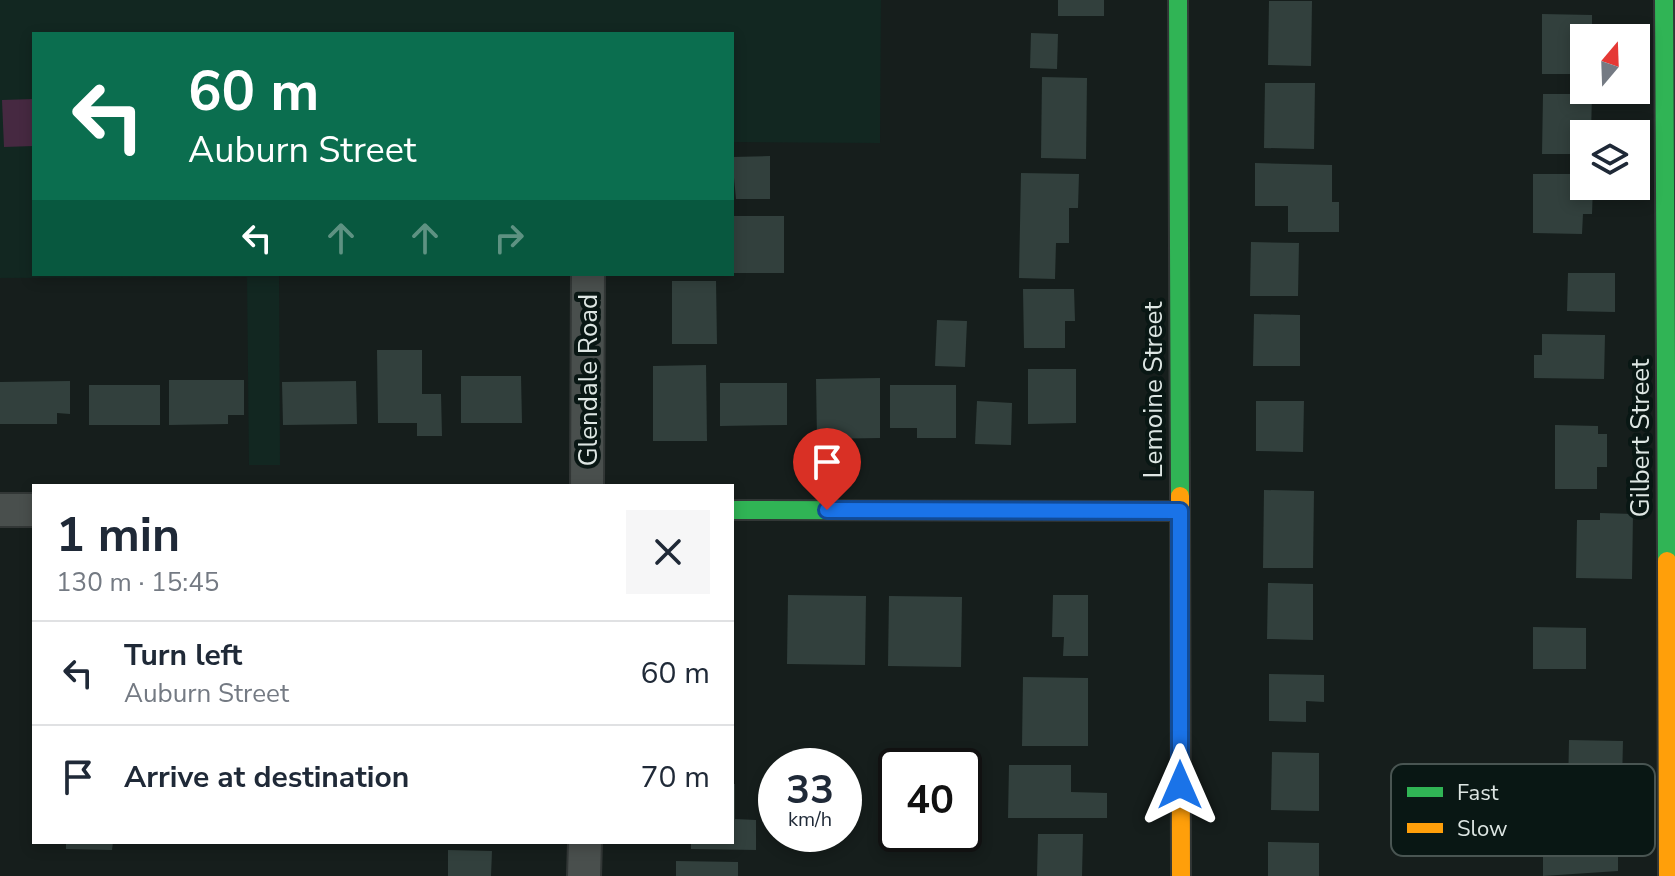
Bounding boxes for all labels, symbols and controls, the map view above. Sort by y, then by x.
north arrow [1570,24,1650,104]
map controls [1570,24,1650,200]
text: 60 m [188,53,319,130]
icon: left [56,64,160,168]
button: layers [1570,120,1650,200]
text: Auburn Street [188,126,416,175]
icon: left [235,216,279,260]
icon: ahead [319,216,363,260]
icon: ahead [403,216,447,260]
icon: right [487,216,531,260]
street label: Glendale Road [571,294,606,466]
street label: Lemoine Street [1136,301,1171,478]
street label: Gilbert Street [1623,358,1658,517]
pin [793,428,861,510]
icon: arrive [805,440,849,484]
text: 1 min [56,502,180,568]
button: close [626,510,710,594]
text: 130 m · 15:45 [56,565,219,600]
text: Turn left [124,635,242,676]
icon: left [56,651,100,695]
text: 60 m [641,653,710,694]
text: Auburn Street [124,676,289,711]
position arrow [1138,743,1222,827]
speed limit sign: 40 [878,748,982,852]
icon: arrive [56,755,100,799]
text: Arrive at destination [124,757,409,798]
text: 70 m [641,757,710,798]
text: 33 [786,763,834,817]
legend [1391,764,1655,856]
text: Fast [1457,778,1499,808]
text: km/h [788,806,832,833]
text: Slow [1457,814,1508,844]

